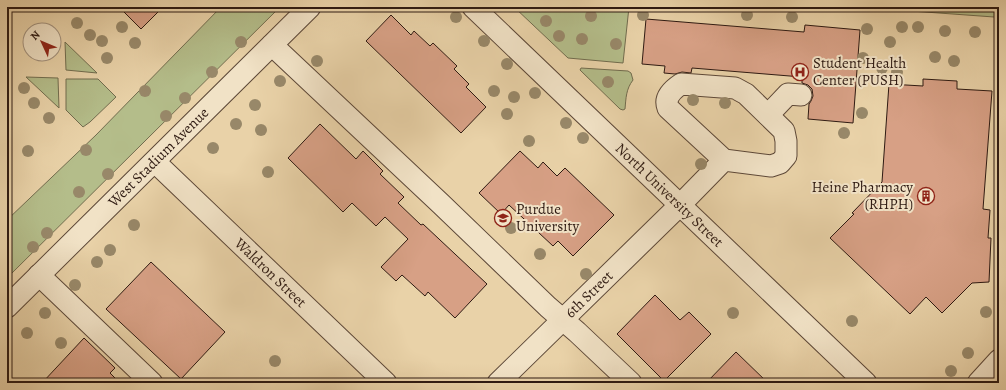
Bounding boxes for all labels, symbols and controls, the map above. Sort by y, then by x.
north arrow [22,22,62,62]
text: N [27,27,43,43]
place label: Student Health Center (PUSH) [813,53,906,90]
hospital icon: Student Health Center (PUSH) [790,62,810,82]
street label: West Stadium Avenue [103,103,213,212]
street label: North University Street [611,138,728,252]
place label: Heine Pharmacy (RHPH) [812,177,913,214]
building icon: Heine Pharmacy (RHPH) [916,186,936,206]
place label: Purdue University [516,199,579,236]
school or university icon: Purdue University [493,208,513,228]
street label: Waldron Street [229,233,311,312]
street label: 6th Street [560,266,617,322]

